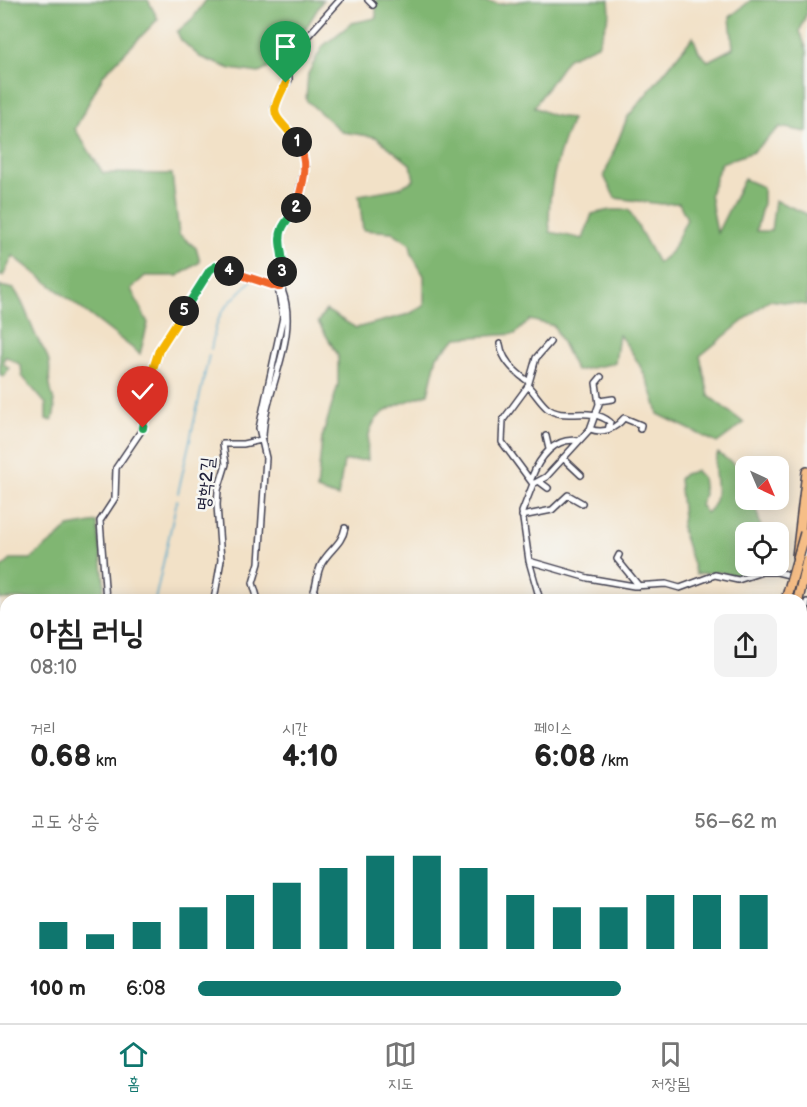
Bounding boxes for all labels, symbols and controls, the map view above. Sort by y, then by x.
pin [260,21,311,83]
icon: arrive [269,30,302,63]
pin: 1 [282,127,312,157]
text: 1 [294,132,300,151]
pin: 2 [281,193,311,223]
text: 2 [291,198,301,217]
pin: 4 [214,256,244,286]
pin: 3 [267,257,297,287]
text: 4 [224,261,234,280]
text: 3 [277,262,287,281]
pin: 5 [169,296,199,326]
text: 5 [179,301,189,320]
pin [117,366,168,428]
icon: check [126,375,159,408]
street label: 명학2길 [193,456,219,512]
north arrow [735,456,789,510]
map controls [735,456,789,576]
button: locate [735,522,789,576]
text: 아침 러닝 [30,613,145,653]
button: share [714,614,777,677]
text: 08:10 [30,656,77,680]
text: 거리 [30,720,56,739]
text: 시간 [282,720,308,739]
text: 페이스 [534,720,573,739]
text: 0.68 [30,739,92,775]
text: 4:10 [282,739,338,775]
text: 6:08 [534,739,596,775]
text: km [92,752,117,771]
text: /km [596,752,629,771]
text: 고도 상승 [30,810,100,834]
text: 56–62 m [694,810,777,834]
text: 100 m [30,977,86,1001]
text: 6:08 [126,977,166,1001]
tab: 홈 [117,1038,150,1094]
tab: 지도 [384,1038,417,1094]
tab: 저장됨 [651,1038,690,1094]

